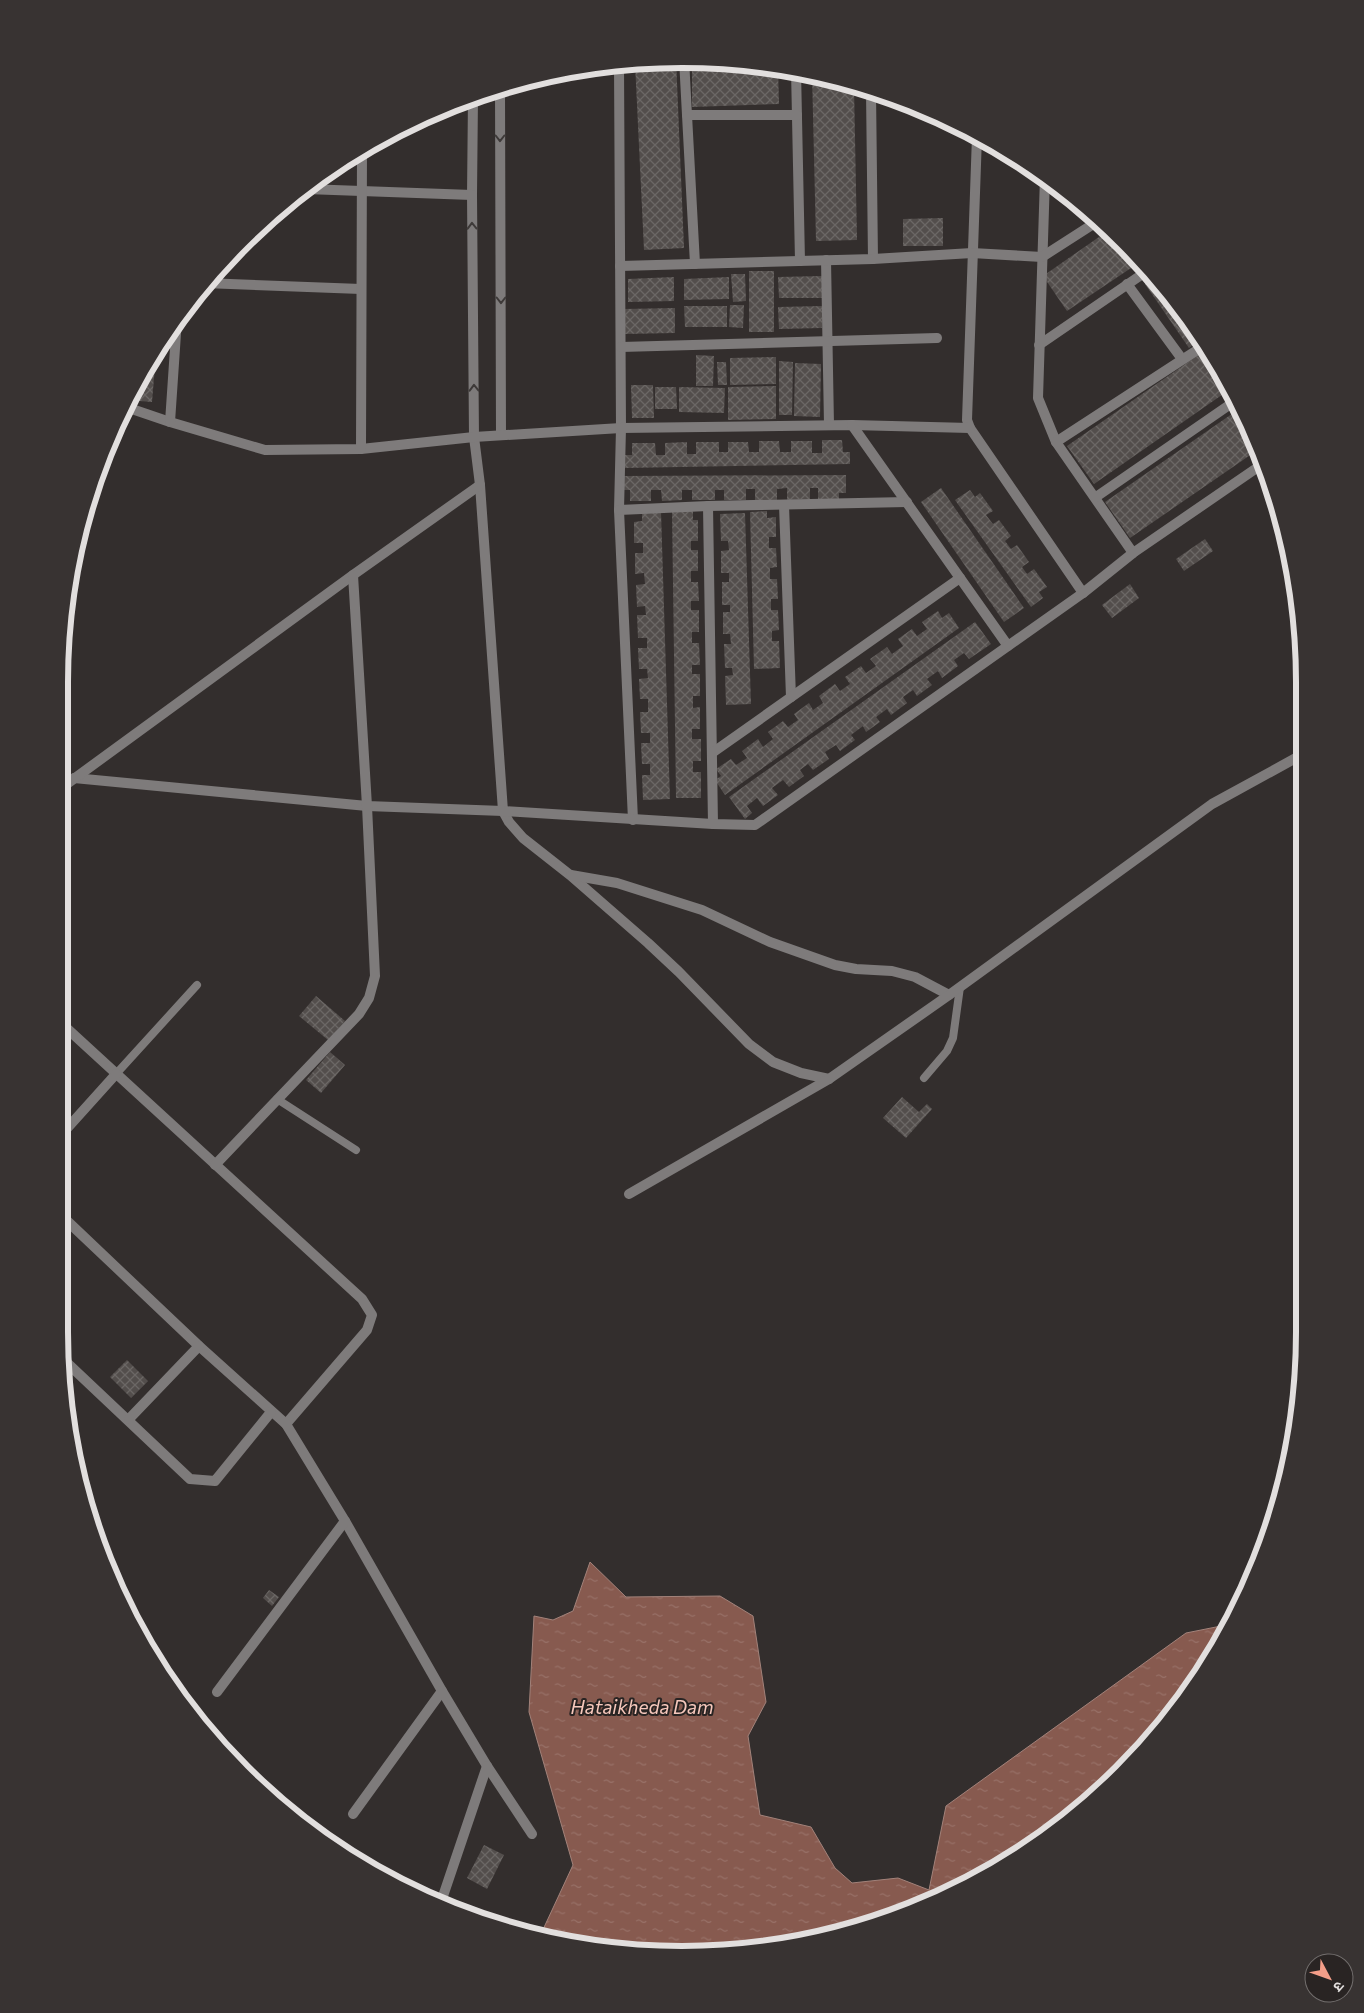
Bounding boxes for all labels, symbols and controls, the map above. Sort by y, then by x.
one-way arrow [495,134,505,142]
one-way arrow [467,221,477,229]
one-way arrow [496,297,506,305]
one-way arrow [468,384,479,392]
water label: Hataikheda Dam [570,1695,714,1718]
north arrow [1304,1953,1354,2003]
text: उ [1330,1978,1348,1996]

